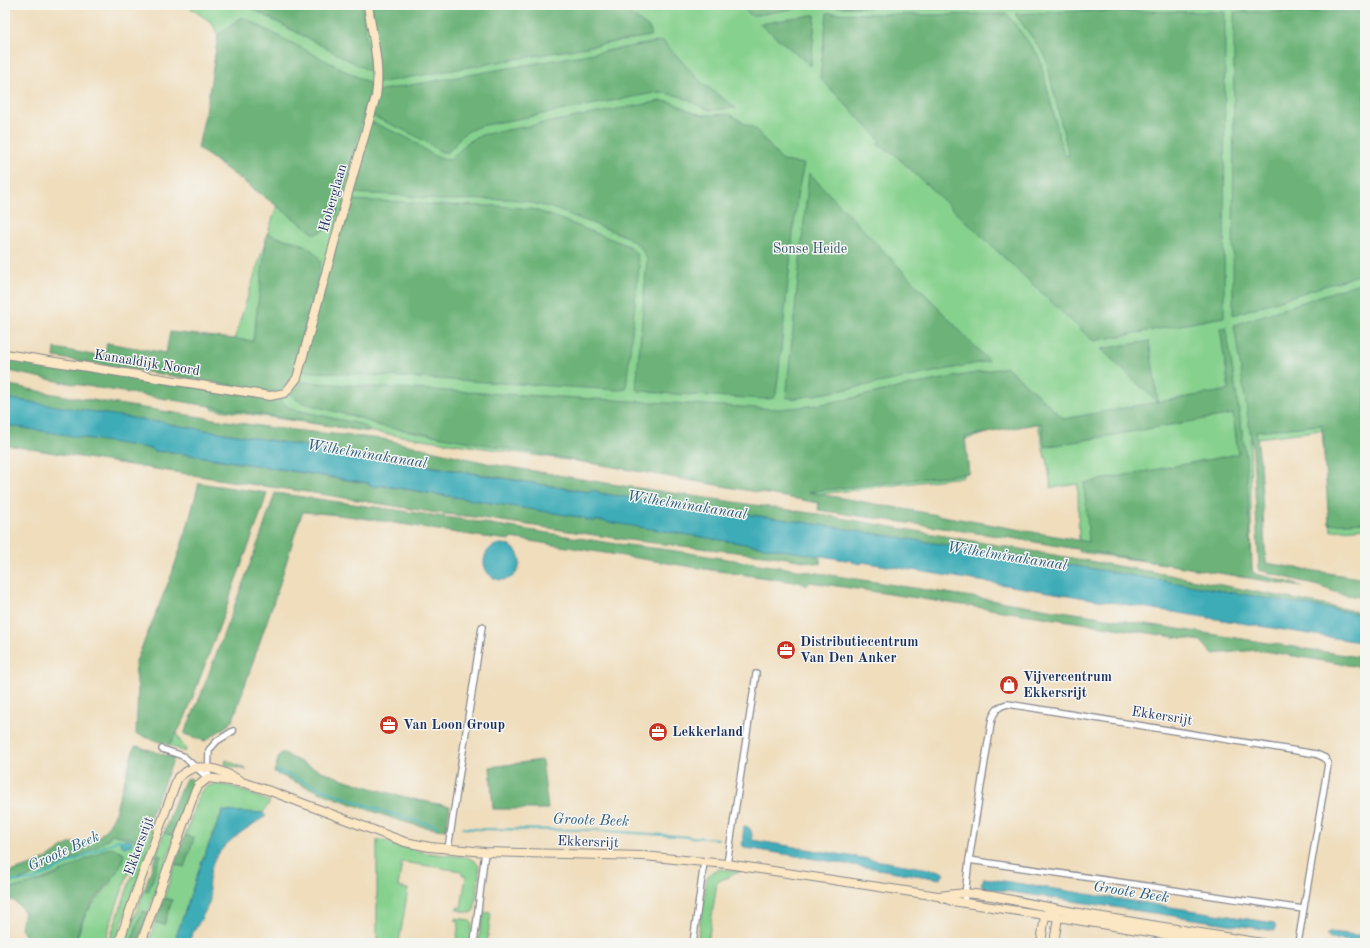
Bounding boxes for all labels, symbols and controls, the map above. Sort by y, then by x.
street label: Hoberglaan [317,162,350,234]
park label: Sonse Heide [773,242,847,256]
street label: Kanaaldijk Noord [93,348,201,378]
water label: Wilhelminakanaal [306,438,429,472]
water label: Wilhelminakanaal [626,489,749,523]
water label: Wilhelminakanaal [946,540,1069,574]
place label: Distributiecentrum Van Den Anker [800,635,918,665]
office icon: Distributiecentrum Van Den Anker [775,639,797,661]
place label: Vijvercentrum Ekkersrijt [1023,670,1112,700]
shop icon: Vijvercentrum Ekkersrijt [998,674,1020,696]
street label: Ekkersrijt [1131,704,1193,728]
office icon: Van Loon Group [378,714,400,736]
place label: Van Loon Group [403,718,505,732]
office icon: Lekkerland [647,721,669,743]
place label: Lekkerland [672,725,744,739]
water label: Groote Beek [552,812,630,830]
street label: Ekkersrijt [122,815,156,877]
water label: Groote Beek [26,830,102,874]
street label: Ekkersrijt [557,834,619,850]
water label: Groote Beek [1092,880,1170,906]

